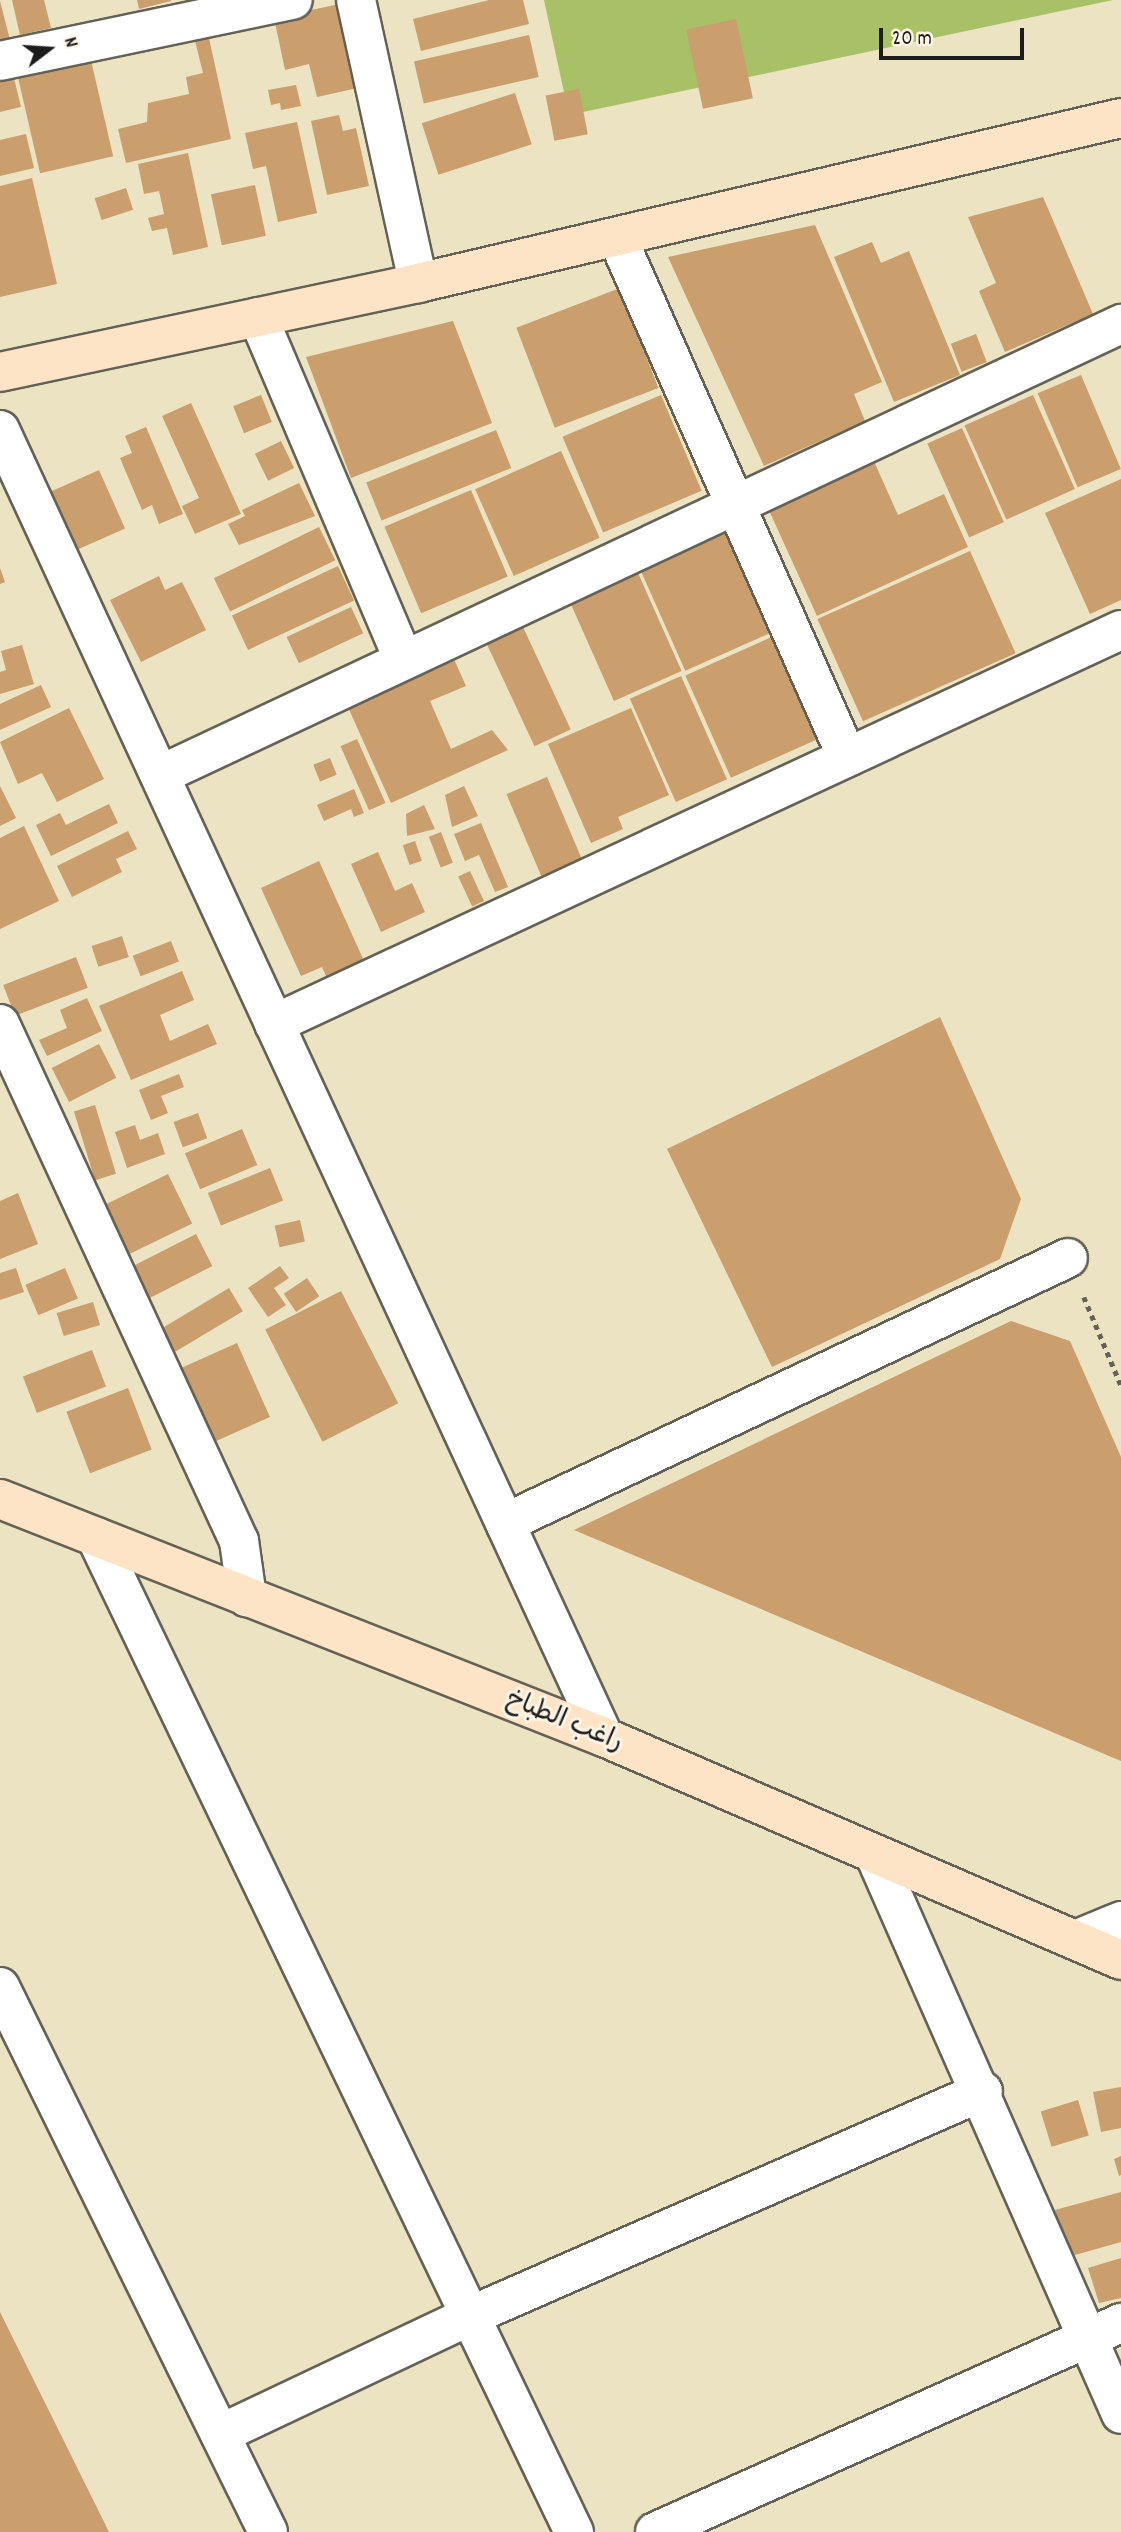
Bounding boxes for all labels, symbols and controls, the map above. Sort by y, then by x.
north arrow [14,14,84,84]
scale bar [883,14,1028,58]
text: 20 m [892,25,932,55]
text: N [55,34,84,51]
street label: راغب الطباخ [501,1684,627,1760]

